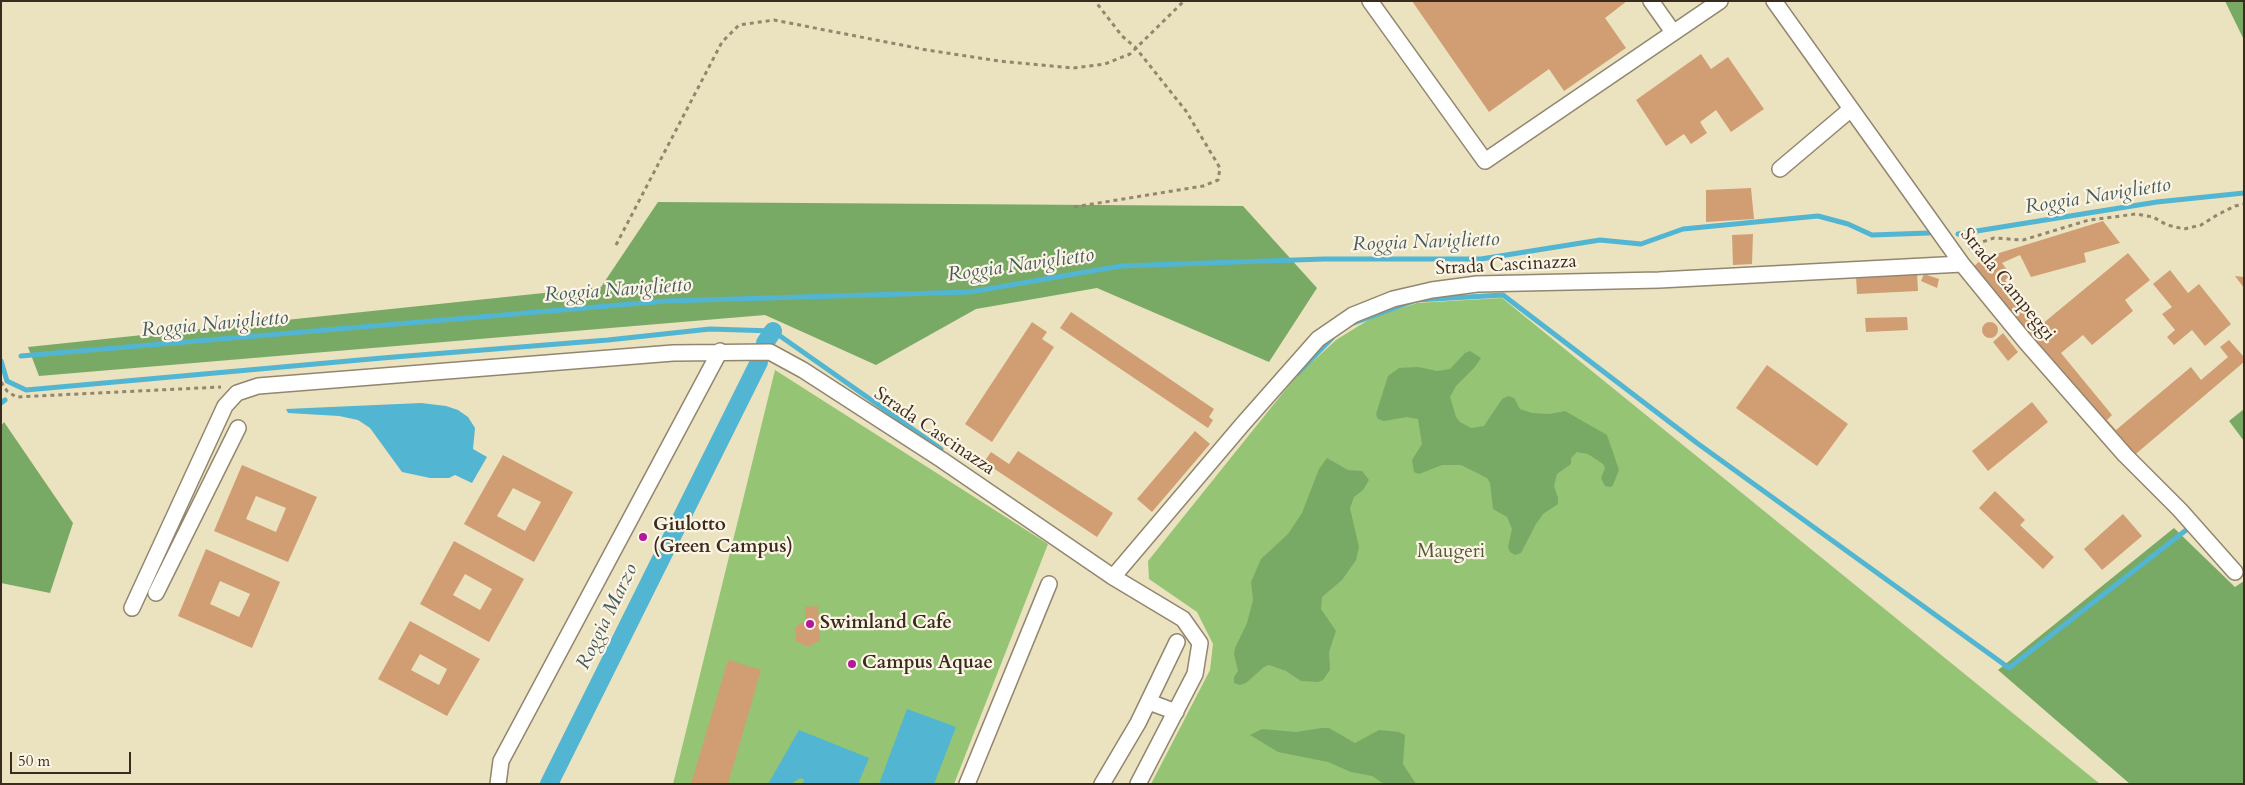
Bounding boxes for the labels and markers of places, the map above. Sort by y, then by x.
place label: Giulotto (Green Campus) [653,515,793,559]
marker: Giulotto (Green Campus) [637,531,649,543]
place label: Swimland Cafe [820,613,952,635]
marker: Swimland Cafe [804,618,816,630]
place label: Campus Aquae [862,653,993,675]
marker: Campus Aquae [846,658,858,670]

